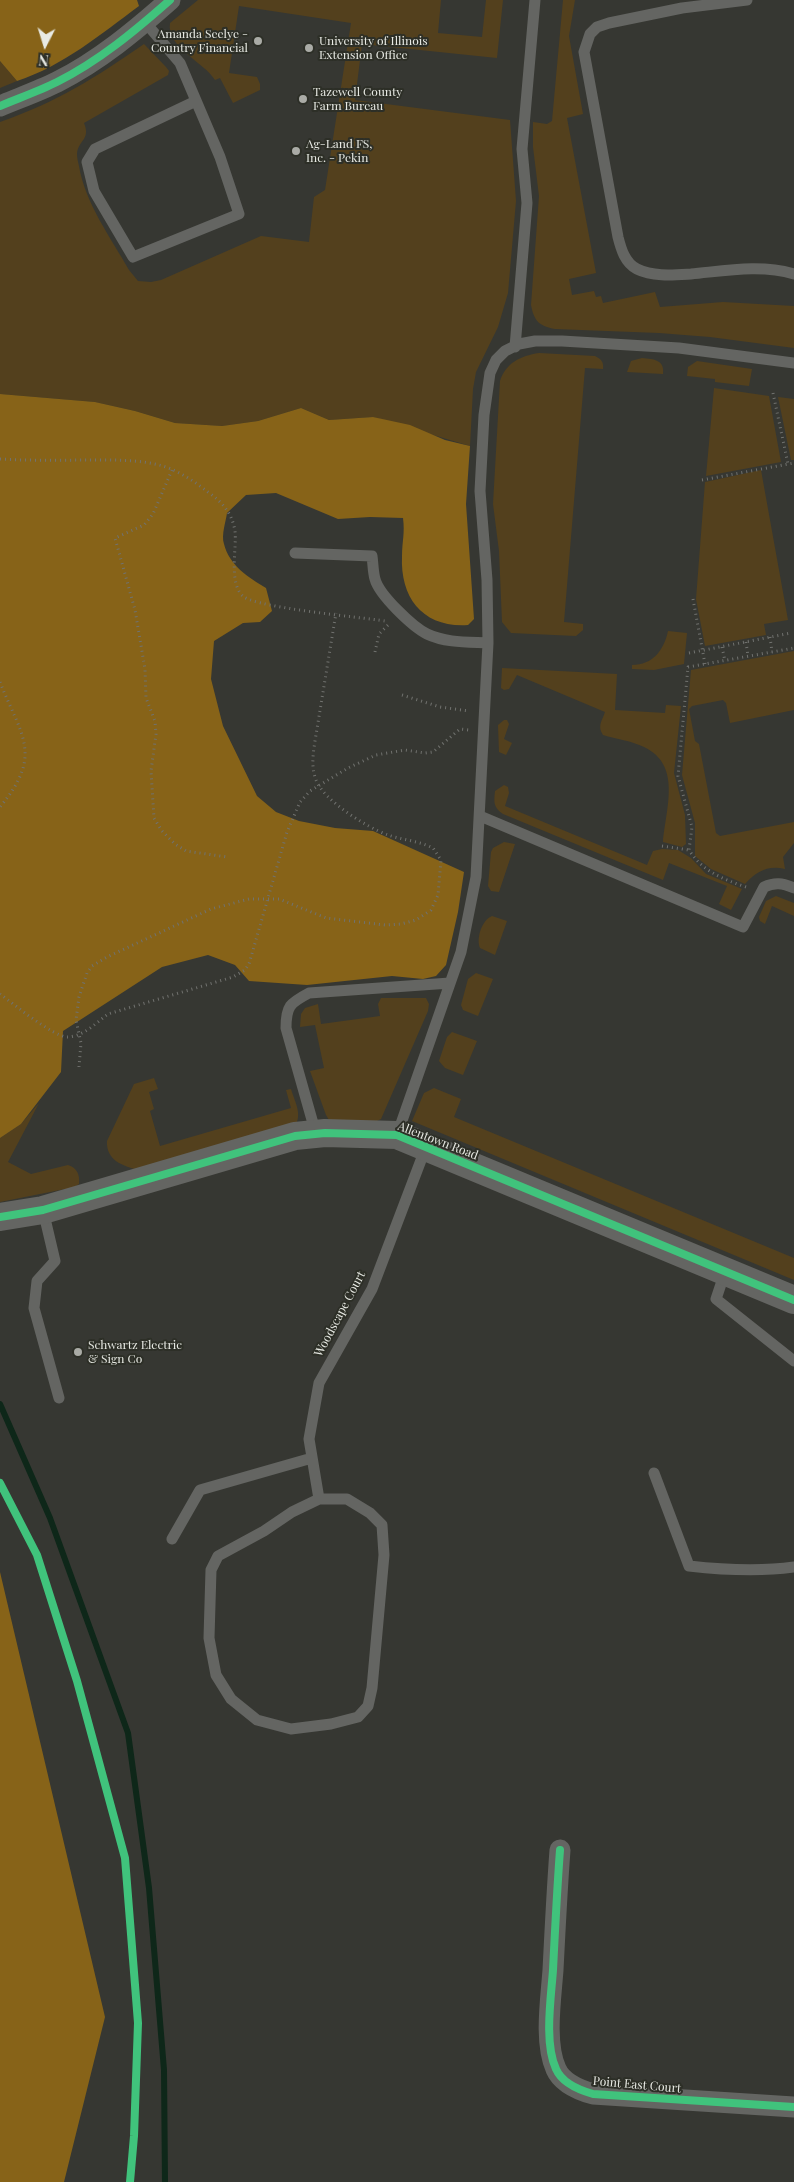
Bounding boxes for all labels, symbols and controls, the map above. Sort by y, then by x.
north arrow [20,20,70,70]
place label: Amanda Seelye - Country Financial [151,27,248,55]
place label: University of Illinois Extension Office [319,34,428,62]
marker: Amanda Seelye - Country Financial [252,35,264,47]
marker: University of Illinois Extension Office [303,42,315,54]
text: N [38,51,50,70]
place label: Tazewell County Farm Bureau [313,85,402,113]
marker: Tazewell County Farm Bureau [297,93,309,105]
place label: Ag-Land FS, Inc. - Pekin [306,137,372,165]
marker: Ag-Land FS, Inc. - Pekin [290,145,302,157]
street label: Allentown Road [396,1119,480,1163]
street label: Woodscape Court [311,1269,369,1359]
place label: Schwartz Electric & Sign Co [88,1338,182,1366]
marker: Schwartz Electric & Sign Co [72,1346,84,1358]
street label: Point East Court [592,2074,682,2096]

